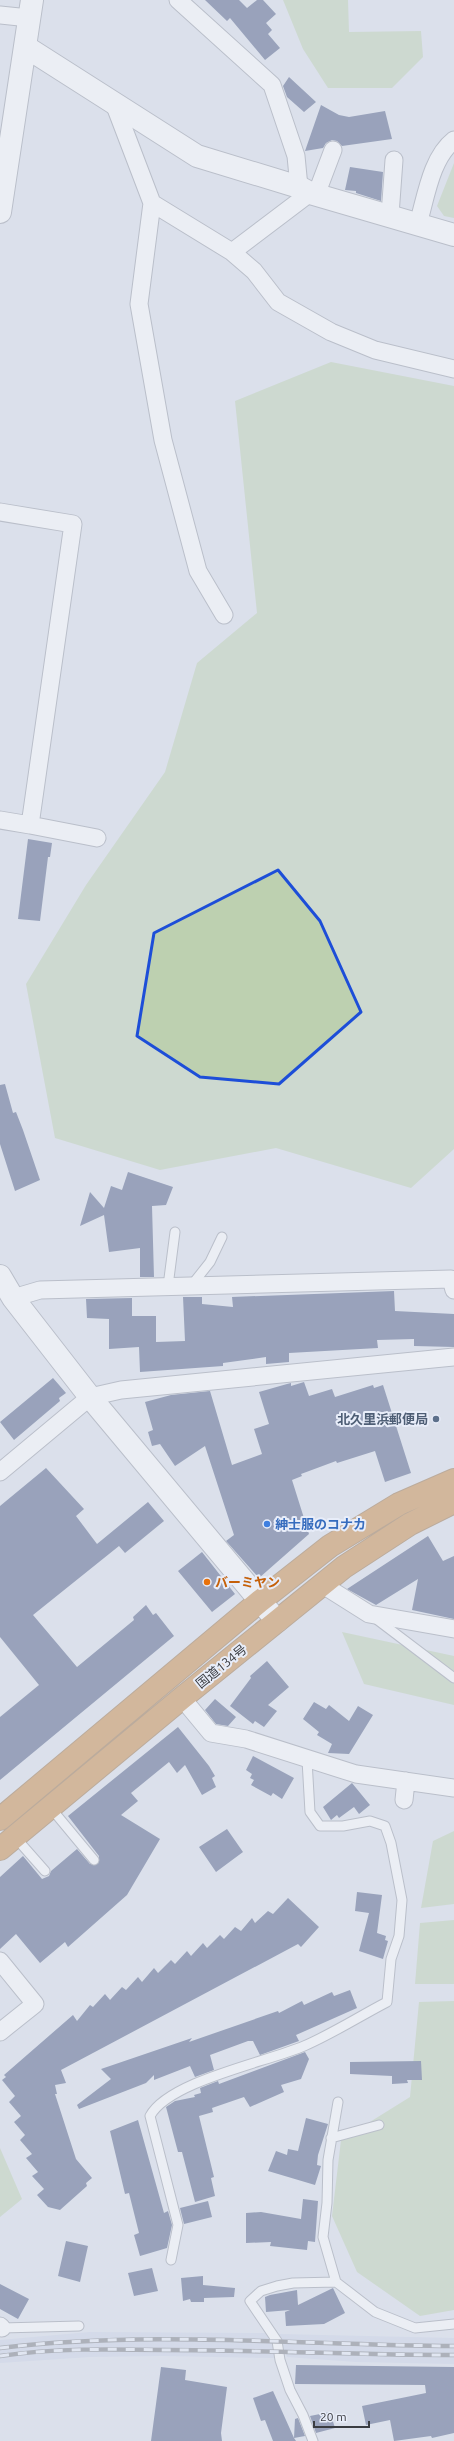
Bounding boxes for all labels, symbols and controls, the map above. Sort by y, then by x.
place label: 北久里浜郵便局 [337,1412,428,1426]
marker: 北久里浜郵便局 [431,1414,441,1424]
place label: 紳士服のコナカ [275,1517,366,1531]
marker: 紳士服のコナカ [262,1519,272,1529]
place label: バーミヤン [215,1575,280,1589]
marker: バーミヤン [202,1577,212,1587]
street label: 国道134号 [193,1641,249,1691]
scale bar [314,2403,369,2429]
text: 20 m [320,2410,347,2423]

